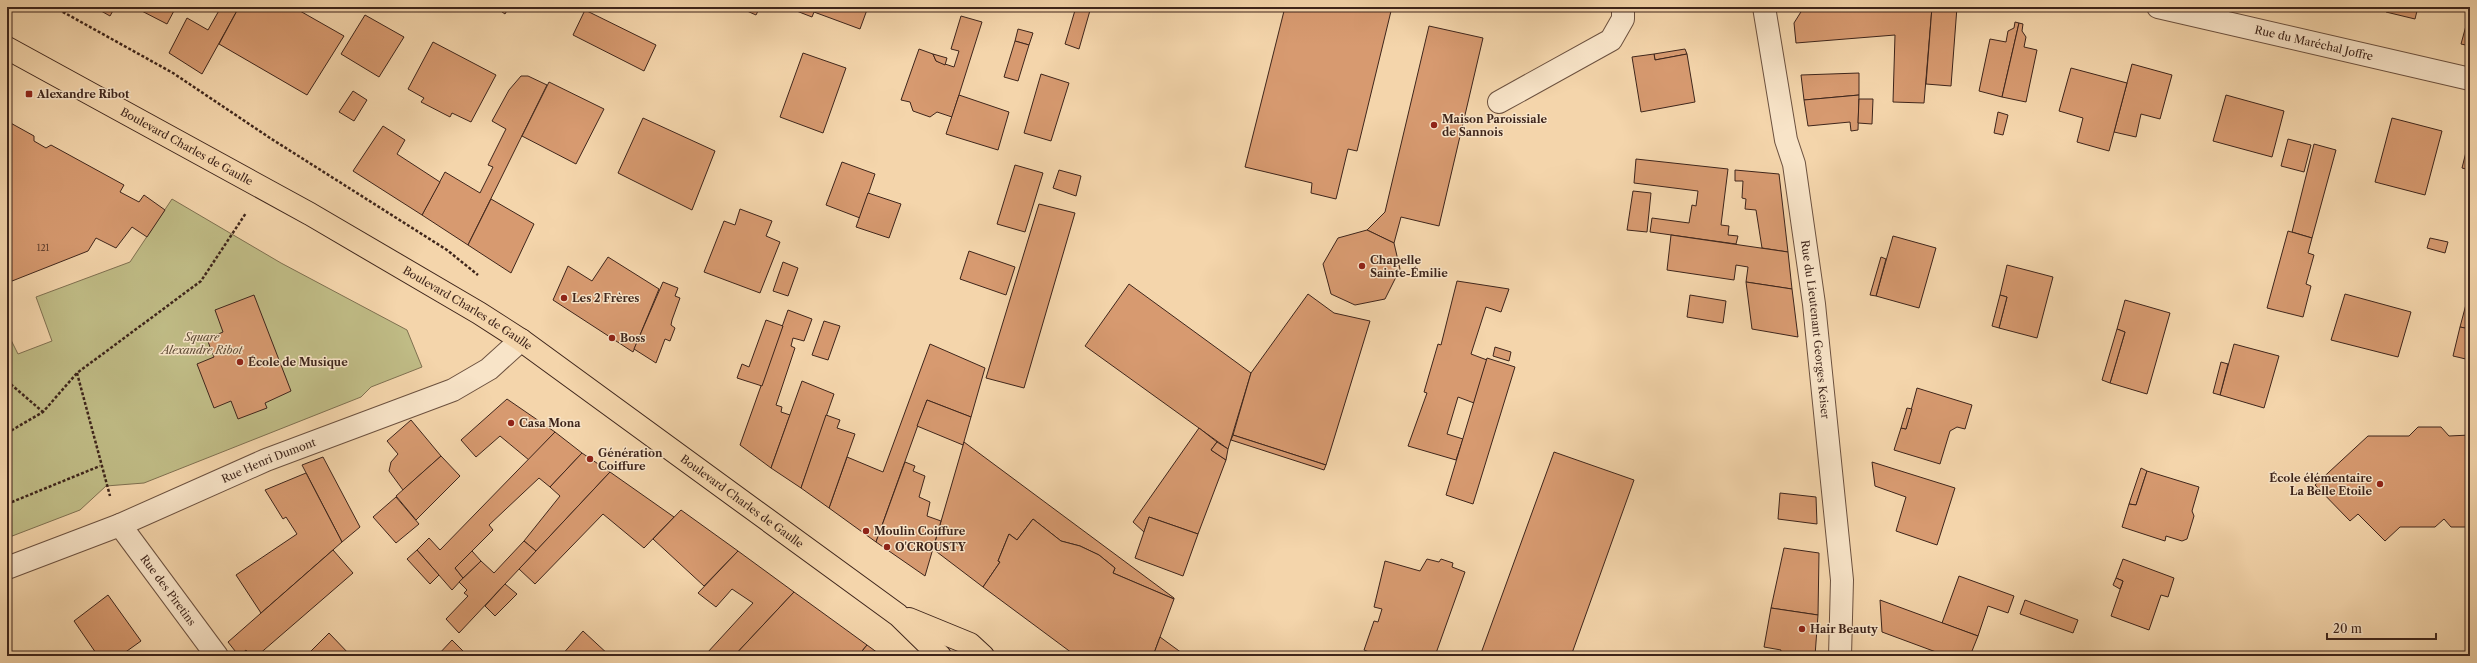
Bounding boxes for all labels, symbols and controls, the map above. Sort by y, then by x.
street label: Rue du Maréchal Joffre [2253,23,2375,63]
place label: Alexandre Ribot [36,87,130,101]
marker: Alexandre Ribot [24,89,34,99]
street label: Boulevard Charles de Gaulle [118,105,256,188]
place label: Maison Paroissiale de Sannois [1442,112,1548,139]
marker: Maison Paroissiale de Sannois [1429,120,1439,130]
street label: Rue du Lieutenant Georges Keiser [1798,239,1833,420]
house number: 121 [37,242,50,253]
place label: Chapelle Sainte-Émilie [1370,253,1448,280]
marker: Chapelle Sainte-Émilie [1357,261,1367,271]
street label: Boulevard Charles de Gaulle [400,263,535,353]
place label: Les 2 Frères [572,291,639,305]
marker: Les 2 Frères [559,293,569,303]
park label: Square Alexandre Ribot [159,330,244,357]
place label: Boss [620,331,645,345]
marker: Boss [607,333,617,343]
place label: École de Musique [248,355,348,369]
marker: École de Musique [235,357,245,367]
place label: Casa Mona [519,416,581,430]
marker: Casa Mona [506,418,516,428]
street label: Rue Henri Dumont [219,435,318,486]
place label: Génération Coiffure [598,446,663,473]
street label: Boulevard Charles de Gaulle [678,452,806,551]
marker: Génération Coiffure [585,454,595,464]
place label: École élémentaire La Belle Etoile [2269,471,2372,498]
marker: École élémentaire La Belle Etoile [2375,479,2385,489]
place label: Moulin Coiffure [874,524,966,538]
marker: Moulin Coiffure [861,526,871,536]
place label: O'CROUSTY [895,540,967,554]
marker: O'CROUSTY [882,542,892,552]
street label: Rue des Piretins [137,552,199,628]
scale bar [2327,615,2436,641]
text: 20 m [2333,621,2362,636]
place label: Hair Beauty [1810,622,1878,636]
marker: Hair Beauty [1797,624,1807,634]

